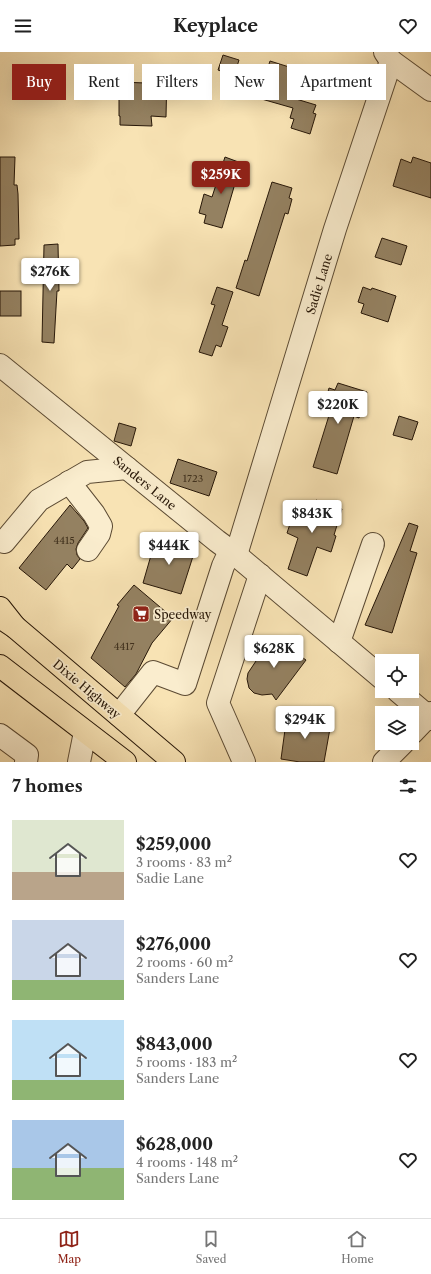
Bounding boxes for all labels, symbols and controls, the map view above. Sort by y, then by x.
icon: menu [12,15,34,37]
text: Keyplace [173,15,258,37]
icon: heart [397,15,419,37]
chip: Buy [12,64,66,100]
chip: Rent [74,64,134,100]
chip: Filters [142,64,212,100]
chip: New [220,64,279,100]
chip: Apartment [287,64,386,100]
pin: $259K [193,161,249,195]
text: $259K [201,166,241,182]
street label: Sadie Lane [303,252,335,316]
pin: $276K [22,258,78,292]
text: $276K [30,263,70,279]
pin: $220K [310,391,366,425]
text: $220K [317,396,359,412]
street label: Sanders Lane [110,453,180,513]
house number: 1723 [183,472,203,485]
pin: $843K [284,500,340,534]
text: $843K [292,505,332,521]
pin: $444K [141,532,197,566]
house number: 4415 [53,534,75,547]
text: $444K [149,537,189,553]
supermarket icon: Speedway [131,604,151,624]
place label: Speedway [154,607,212,622]
pin: $628K [246,635,302,669]
house number: 4417 [114,640,134,653]
text: $628K [253,640,295,656]
map controls [375,654,419,750]
button: locate [375,654,419,698]
street label: Dixie Highway [50,656,124,722]
pin: $294K [277,706,333,740]
button: layers [375,706,419,750]
text: $294K [285,711,325,727]
icon: filters [397,775,419,797]
text: 7 homes [12,776,83,796]
text: $259,000 [136,834,211,854]
icon: home [44,836,92,884]
icon: heart [397,849,419,871]
text: 3 rooms · 83 m² [136,854,232,870]
text: Sadie Lane [136,870,204,886]
text: $276,000 [136,934,211,954]
icon: home [44,936,92,984]
icon: heart [397,949,419,971]
text: 2 rooms · 60 m² [136,954,233,970]
text: Sanders Lane [136,970,219,986]
text: $843,000 [136,1034,213,1054]
icon: home [44,1036,92,1084]
icon: heart [397,1049,419,1071]
text: 5 rooms · 183 m² [136,1054,237,1070]
text: Sanders Lane [136,1070,219,1086]
text: $628,000 [136,1134,213,1154]
icon: home [44,1136,92,1184]
icon: heart [397,1149,419,1171]
text: 4 rooms · 148 m² [136,1154,238,1170]
text: Sanders Lane [136,1170,219,1186]
tab: Map [57,1228,81,1266]
tab: Saved [196,1228,226,1266]
tab: Home [341,1228,374,1266]

